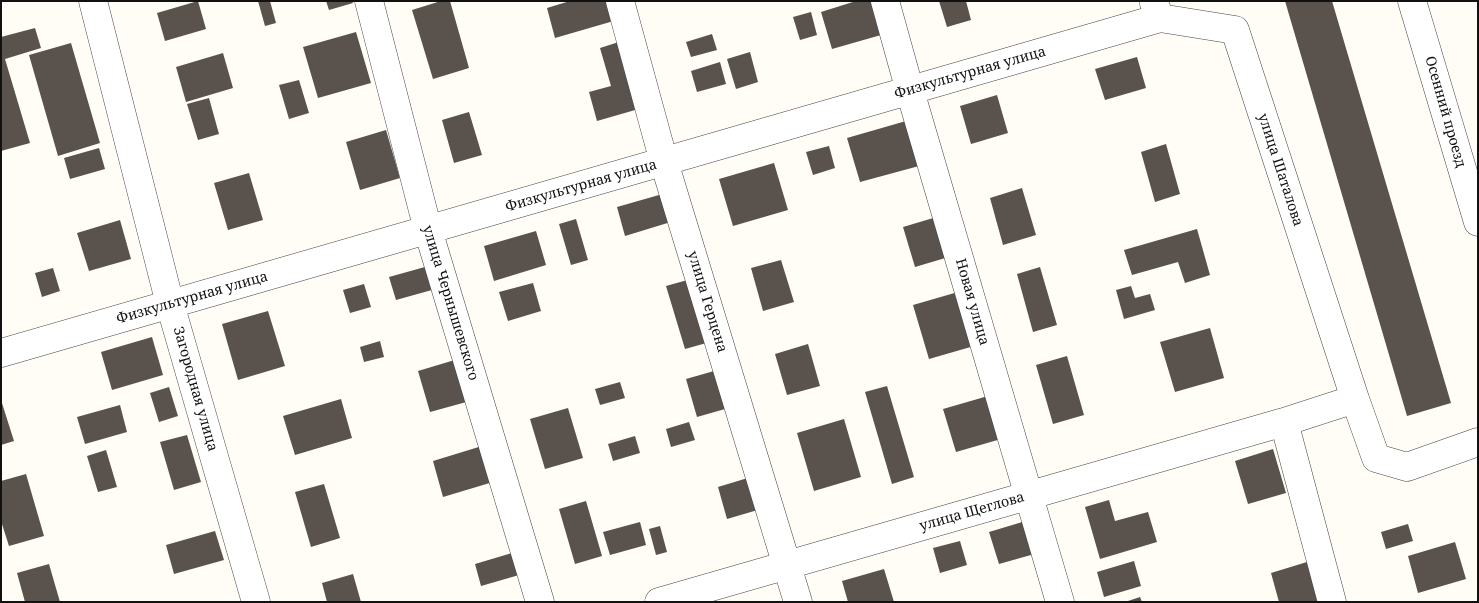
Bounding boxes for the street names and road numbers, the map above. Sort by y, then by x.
street label: Физкультурная улица [892,43,1048,103]
street label: Осенний проезд [1421,54,1469,170]
street label: улица Шаталова [1254,111,1306,229]
street label: Физкультурная улица [503,156,659,216]
street label: улица Чернышевского [418,223,482,383]
street label: улица Герцена [684,249,730,355]
street label: Новая улица [952,257,992,347]
street label: Физкультурная улица [114,268,270,328]
street label: Загородная улица [169,325,221,453]
street label: улица Щеглова [918,489,1026,535]

